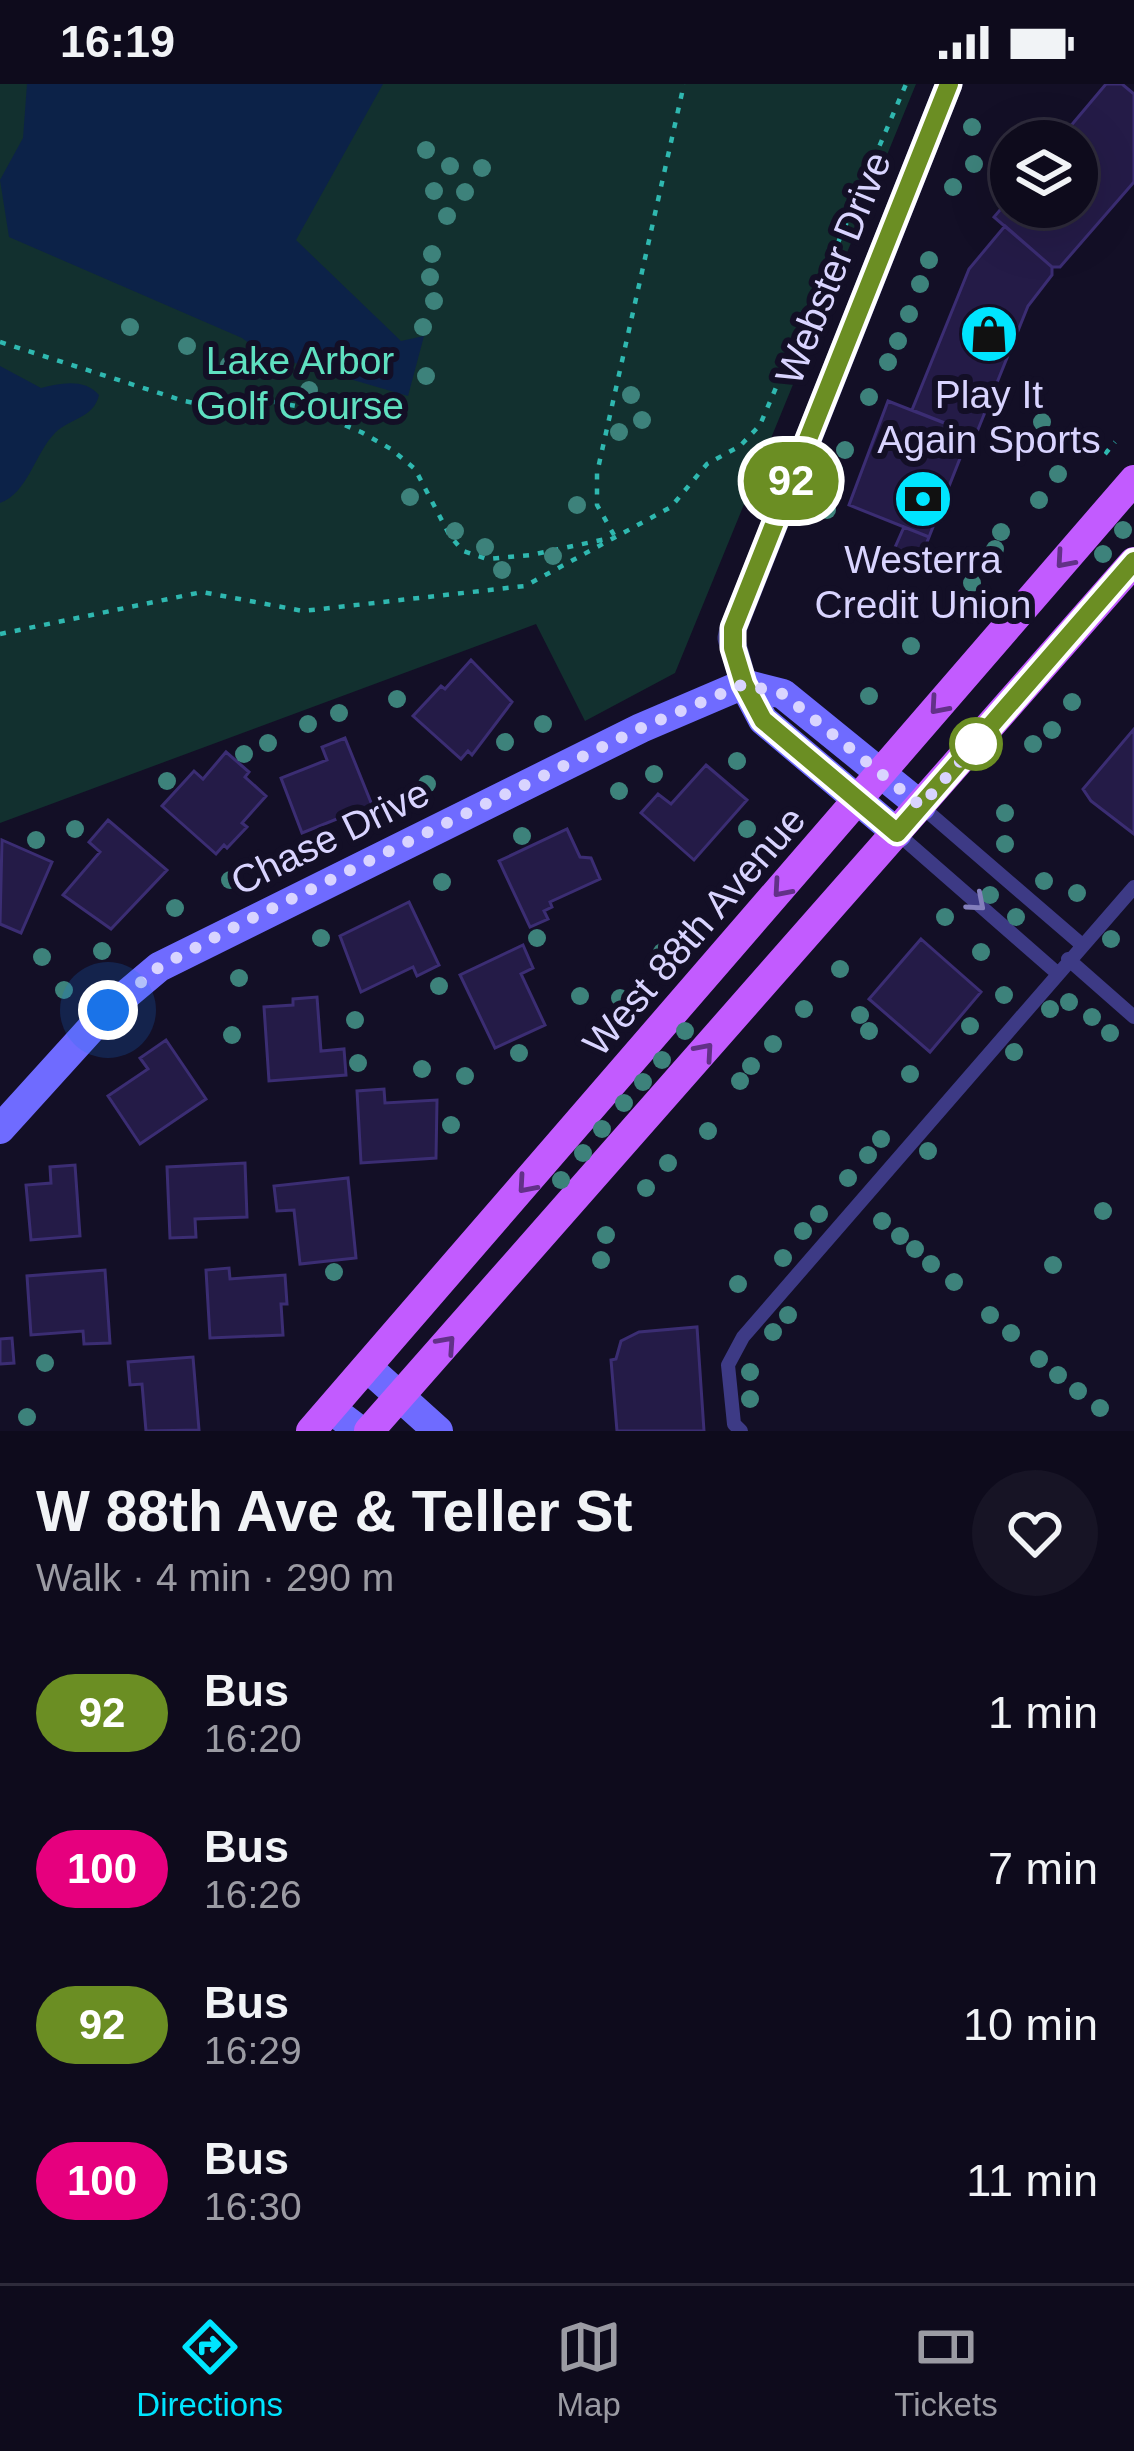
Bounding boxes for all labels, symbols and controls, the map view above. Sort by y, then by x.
text: 16:19 [60,16,175,67]
map controls [990,120,1098,228]
button: layers [990,120,1098,228]
street label: Webster Drive [767,146,899,390]
shop icon: Play It Again Sports [958,303,1020,365]
park label: Lake Arbor Golf Course [196,339,404,427]
place label: Play It Again Sports [877,373,1101,461]
line badge: 92 [737,442,845,520]
text: 92 [768,457,814,504]
bank icon: Westerra Credit Union [892,468,954,530]
place label: Westerra Credit Union [815,538,1031,626]
one-way arrow [1057,546,1078,568]
one-way arrow [931,692,952,714]
unlabelled marker [951,719,1001,769]
street label: Chase Drive [224,771,436,903]
street label: West 88th Avenue [574,798,814,1064]
one-way arrow [774,876,795,897]
one-way arrow [963,889,985,910]
your location [78,980,138,1040]
one-way arrow [691,1044,712,1065]
one-way arrow [519,1171,540,1193]
one-way arrow [433,1336,454,1358]
button: heart [972,1470,1098,1596]
text: W 88th Ave & Teller St [36,1479,633,1543]
text: Walk · 4 min · 290 m [36,1556,394,1599]
text: Bus [204,1665,289,1716]
text: 1 min [988,1687,1098,1738]
text: 92 [79,1689,125,1736]
text: 16:20 [204,1717,302,1760]
text: Bus [204,1821,289,1872]
text: 7 min [988,1843,1098,1894]
text: 100 [67,1845,137,1892]
text: 16:26 [204,1873,302,1916]
text: Bus [204,1977,289,2028]
text: 10 min [963,1999,1098,2050]
text: 92 [79,2001,125,2048]
text: 16:29 [204,2029,302,2072]
text: Bus [204,2133,289,2184]
text: 11 min [966,2155,1098,2206]
text: 100 [67,2157,137,2204]
text: 16:30 [204,2185,302,2228]
tab: Directions [136,2314,283,2424]
tab: Map [556,2314,622,2424]
tab: Tickets [894,2314,998,2424]

